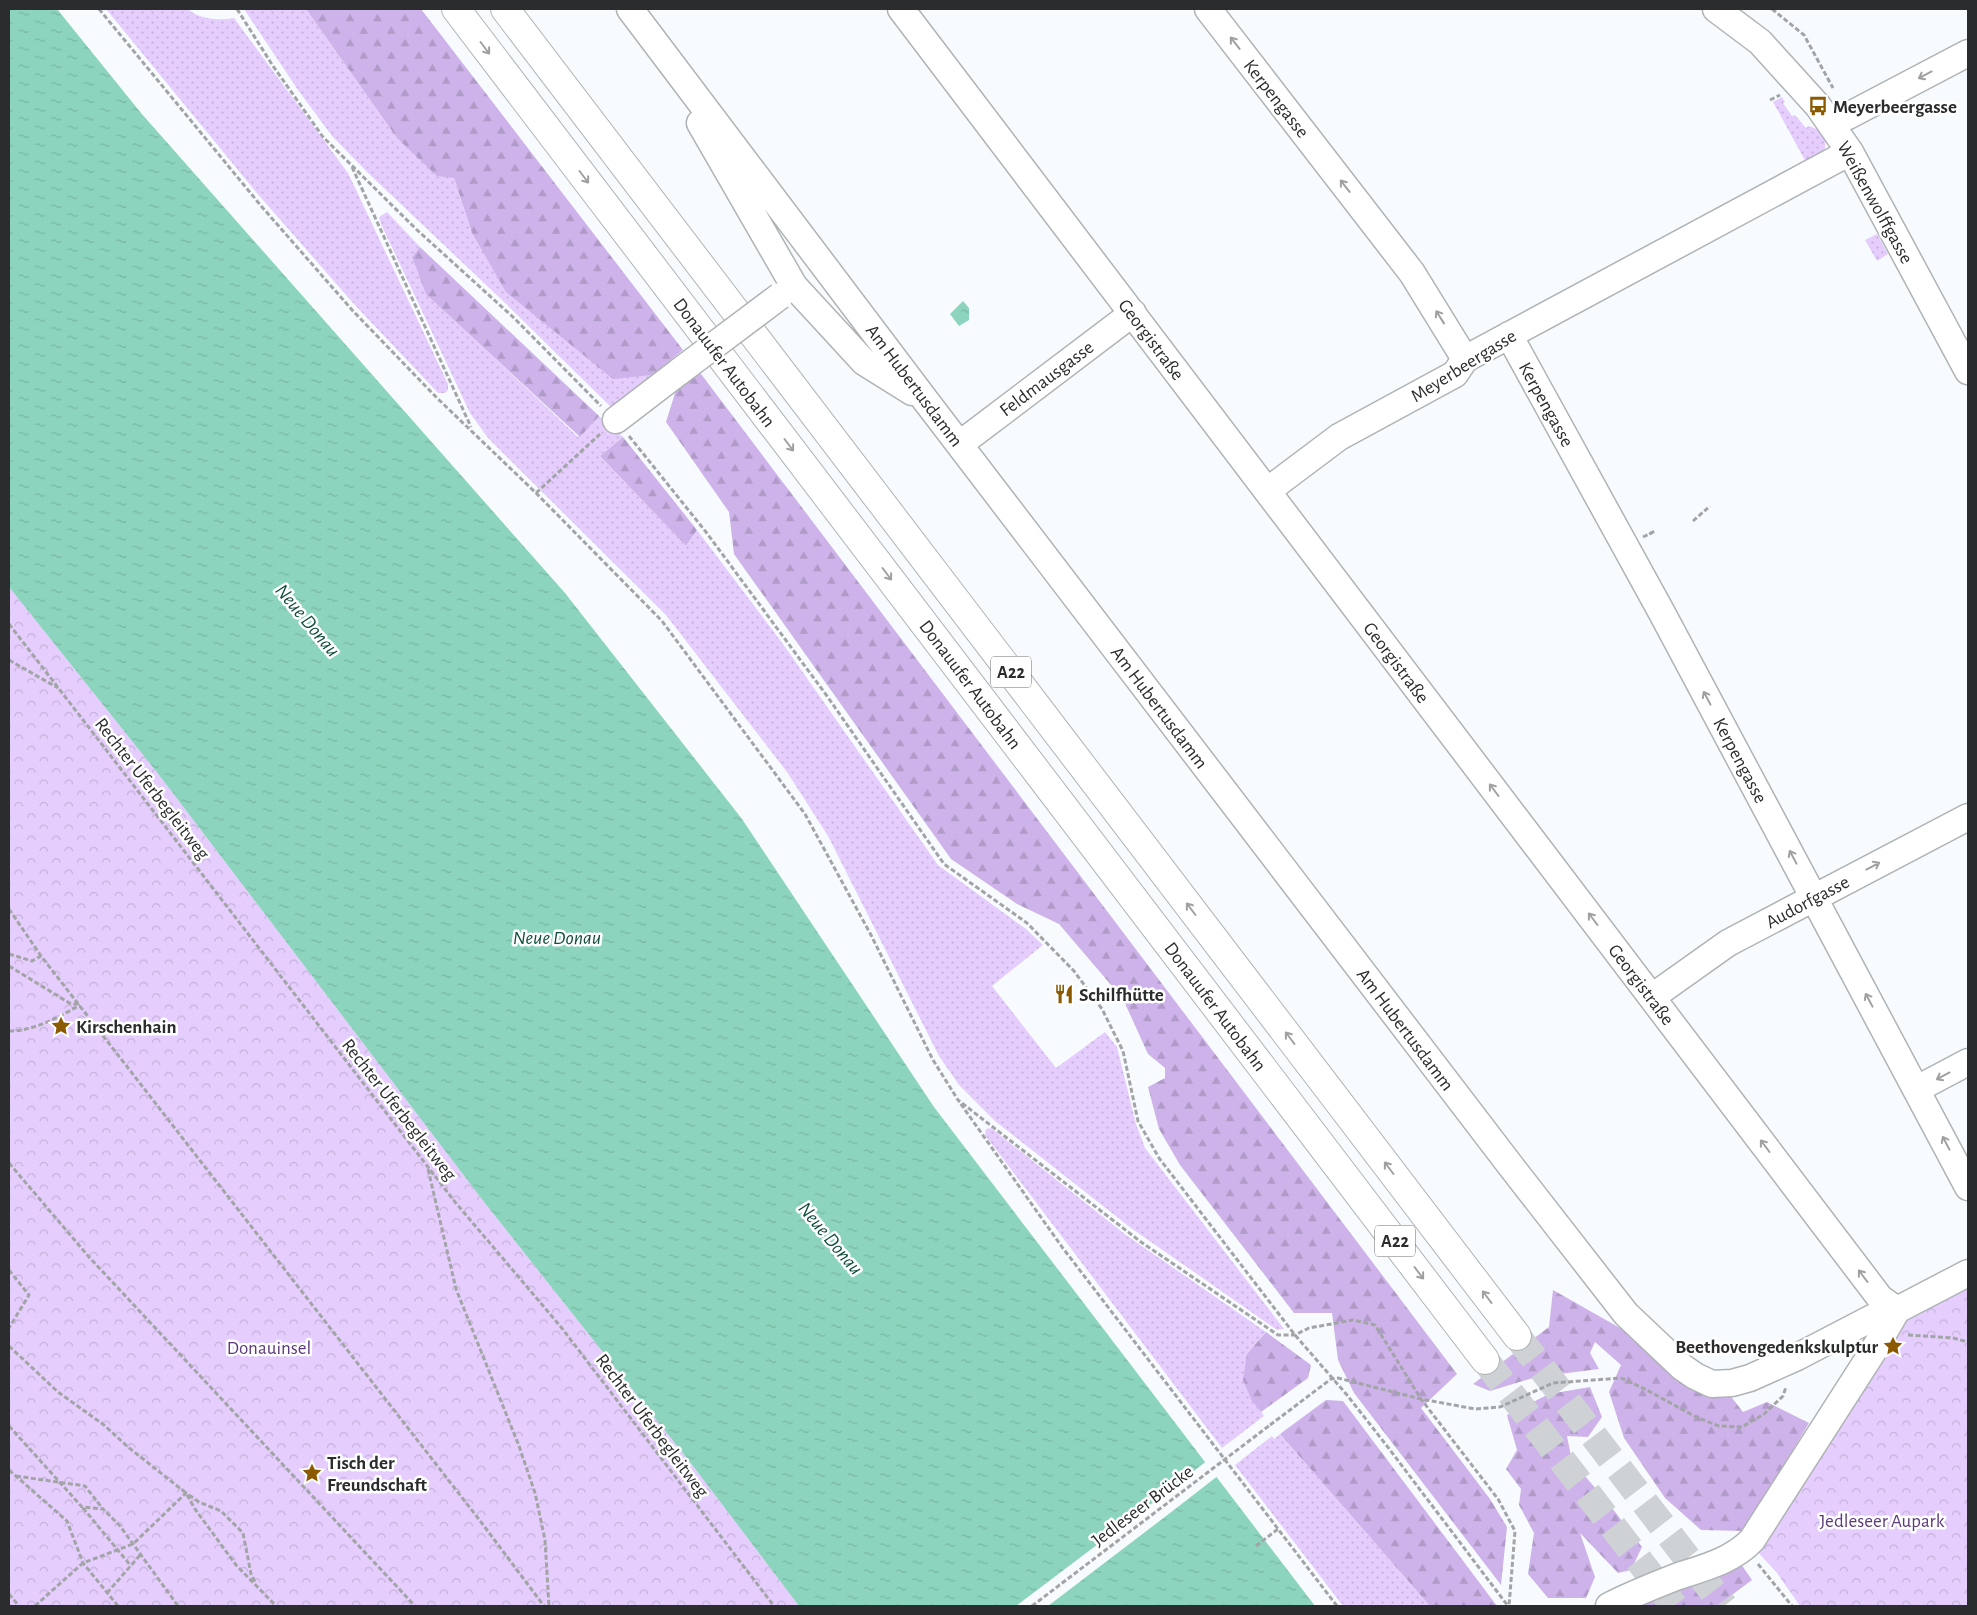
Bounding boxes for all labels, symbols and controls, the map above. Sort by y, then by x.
one-way arrow [1229,37,1240,50]
one-way arrow [480,41,491,54]
street label: Kerpengasse [1239,56,1312,142]
one-way arrow [1918,71,1933,81]
bus stop icon: Meyerbeergasse [1807,95,1829,117]
place label: Meyerbeergasse [1833,98,1957,117]
street label: Weißenwolffgasse [1833,138,1916,267]
one-way arrow [579,170,589,184]
one-way arrow [1339,180,1350,193]
street label: Donauufer Autobahn [669,295,778,431]
street label: Georgistraße [1114,296,1187,384]
one-way arrow [1434,311,1444,325]
street label: Am Hubertusdamm [862,321,966,451]
street label: Meyerbeergasse [1408,326,1520,406]
street label: Feldmausgasse [996,338,1097,421]
street label: Kerpengasse [1515,359,1577,450]
one-way arrow [783,438,794,451]
one-way arrow [882,567,892,581]
water label: Neue Donau [271,580,343,661]
street label: Donauufer Autobahn [915,617,1024,753]
street label: Georgistraße [1359,619,1432,707]
street label: Am Hubertusdamm [1107,643,1211,773]
road number: A22 [991,656,1031,688]
one-way arrow [1702,691,1712,706]
street label: Rechter Uferbegleitweg [91,715,213,864]
street label: Kerpengasse [1709,715,1770,807]
one-way arrow [1489,784,1500,797]
one-way arrow [1788,849,1798,864]
one-way arrow [1865,861,1880,871]
street label: Audorfgasse [1763,872,1853,932]
one-way arrow [1186,903,1197,916]
one-way arrow [1587,913,1598,926]
water label: Neue Donau [513,928,601,948]
street label: Donauufer Autobahn [1160,939,1269,1075]
street label: Georgistraße [1604,941,1677,1029]
street label: Am Hubertusdamm [1353,965,1457,1095]
restaurant icon: Schilfhütte [1053,983,1075,1005]
place label: Schilfhütte [1079,986,1164,1005]
one-way arrow [1864,993,1874,1008]
place icon: Kirschenhain [50,1015,72,1037]
place label: Kirschenhain [76,1018,177,1037]
one-way arrow [1285,1032,1296,1045]
street label: Rechter Uferbegleitweg [338,1036,460,1185]
one-way arrow [1936,1071,1950,1081]
one-way arrow [1941,1136,1951,1151]
one-way arrow [1760,1139,1770,1153]
one-way arrow [1383,1162,1394,1175]
water label: Neue Donau [794,1198,866,1279]
road number: A22 [1375,1226,1415,1256]
one-way arrow [1414,1266,1425,1279]
one-way arrow [1858,1270,1869,1283]
one-way arrow [1482,1291,1493,1304]
place icon: Beethovengedenkskulptur [1882,1335,1904,1357]
place label: Beethovengedenkskulptur [1675,1338,1878,1357]
park label: Donauinsel [227,1339,311,1358]
street label: Rechter Uferbegleitweg [592,1351,712,1502]
place label: Tisch der Freundschaft [327,1454,427,1495]
place icon: Tisch der Freundschaft [301,1462,323,1484]
street label: Jedleseer Brücke [1089,1462,1197,1550]
park label: Jedleseer Aupark [1820,1512,1945,1531]

